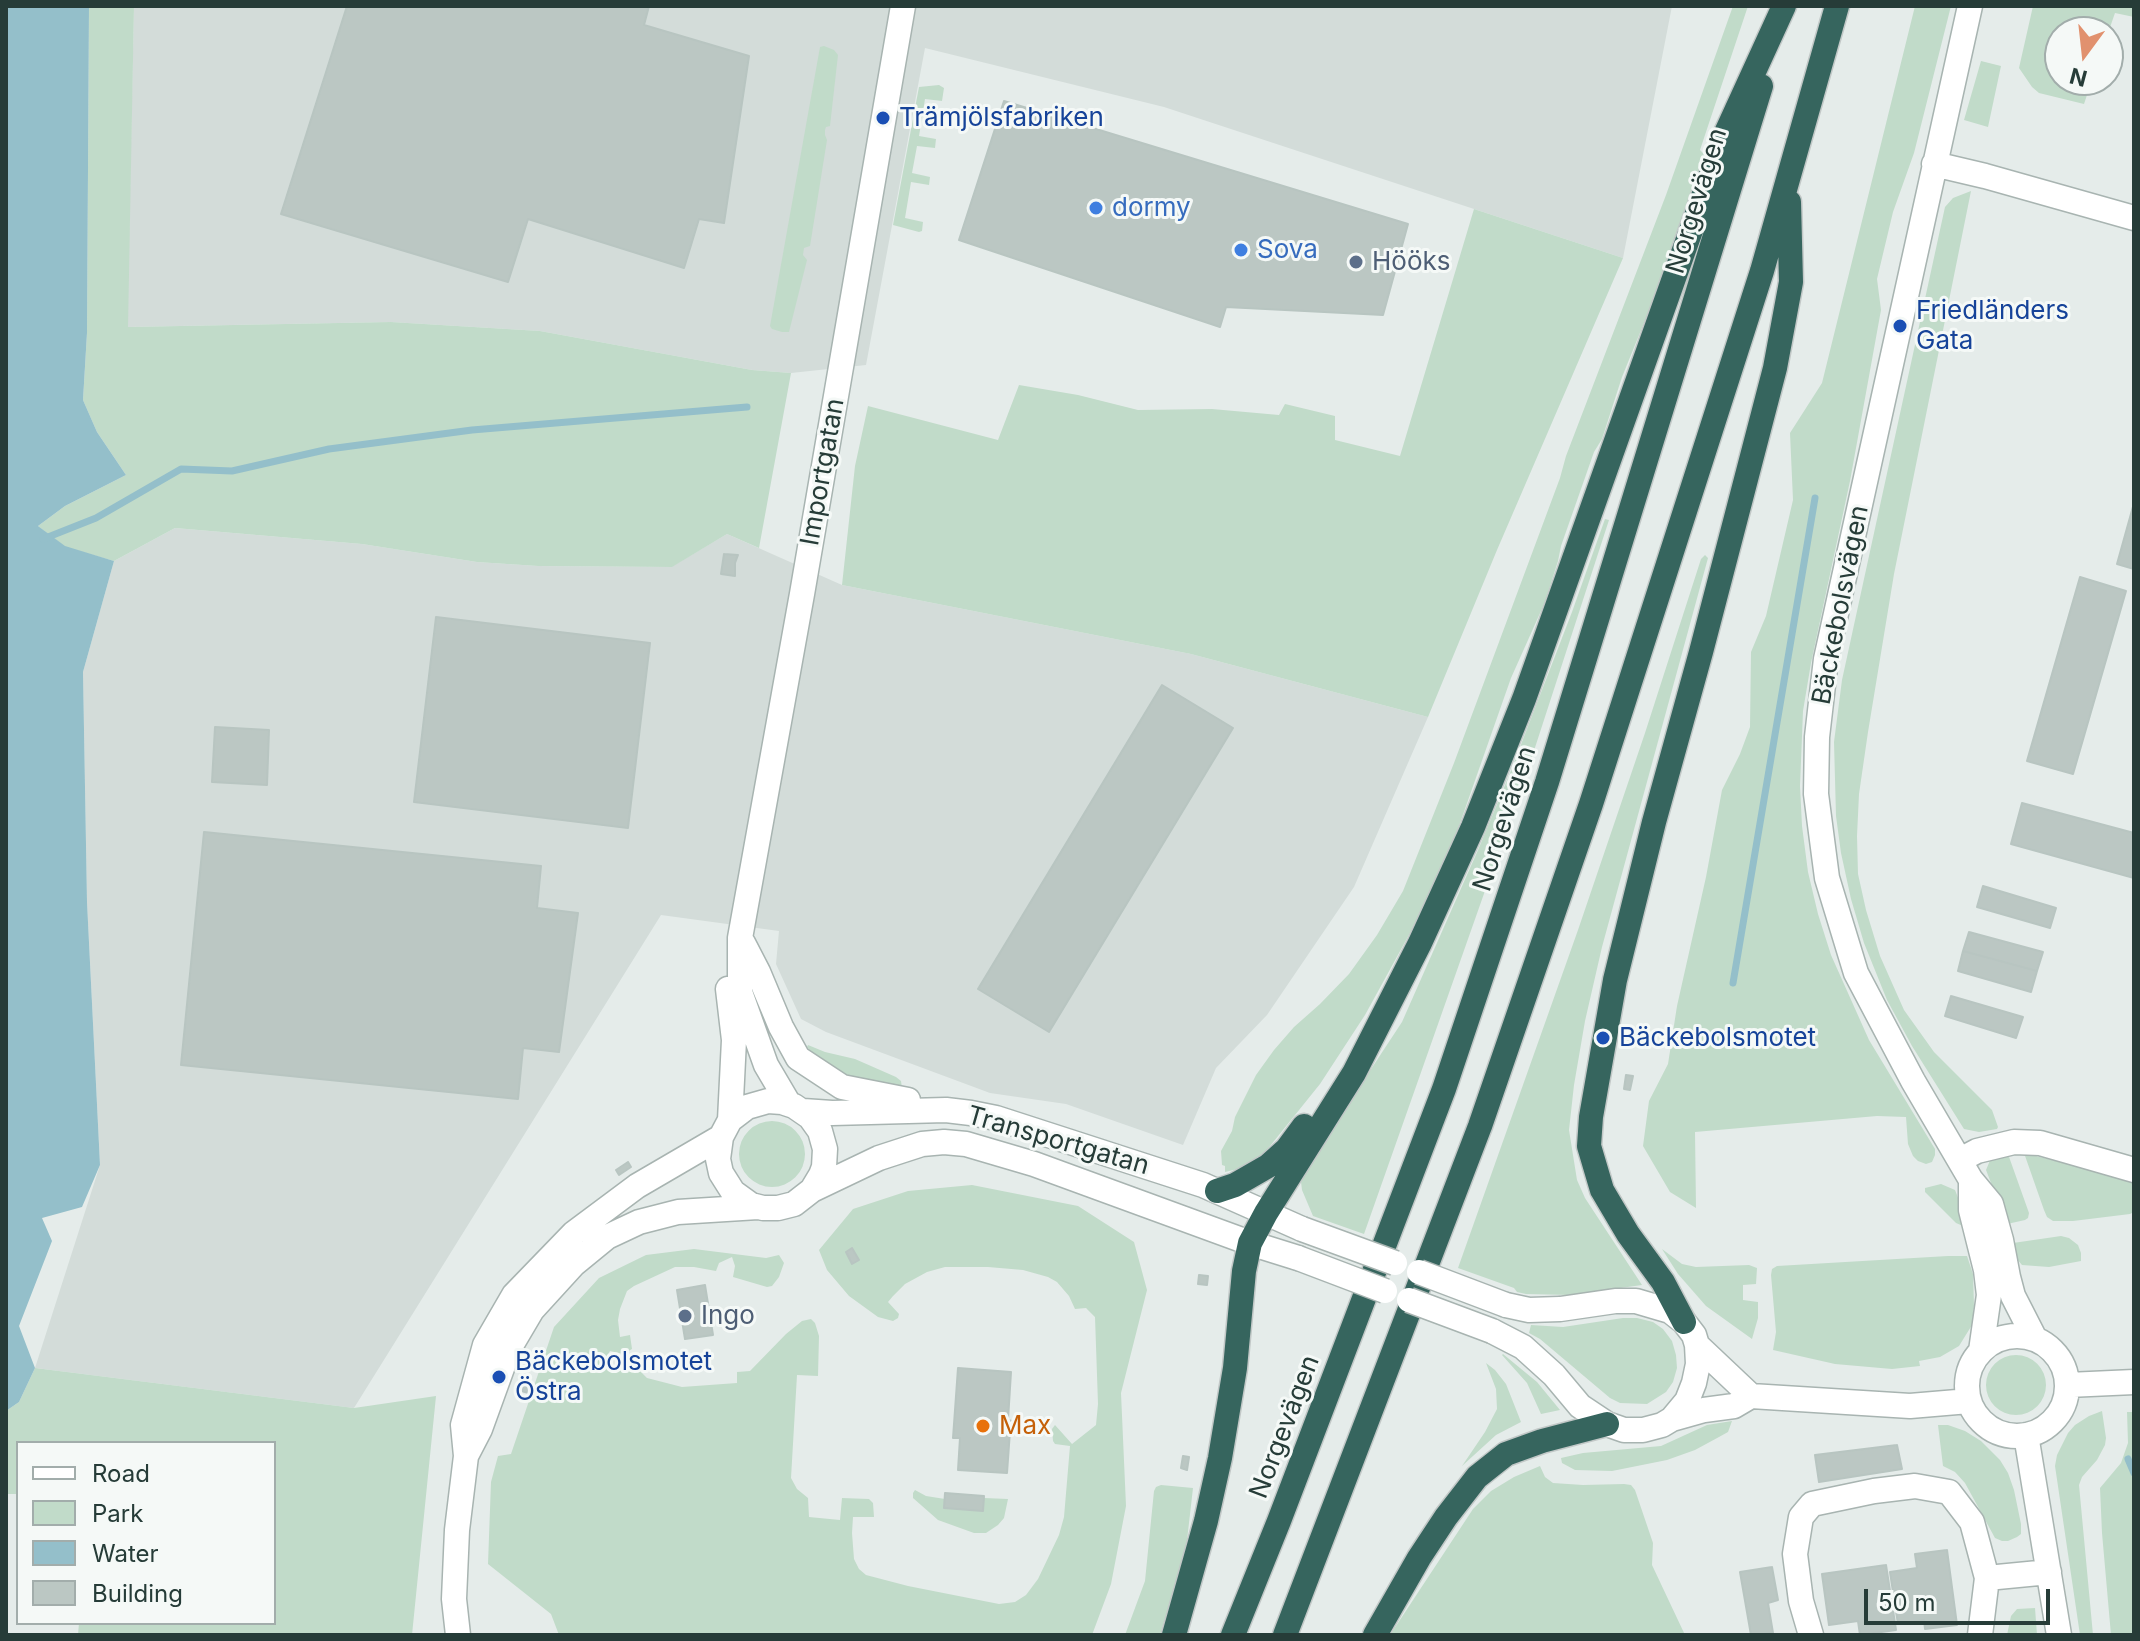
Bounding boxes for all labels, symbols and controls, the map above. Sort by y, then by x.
north arrow [2044,16,2124,96]
text: N [2067,63,2090,92]
place label: Trämjölsfabriken [899,102,1104,134]
marker: Trämjölsfabriken [874,109,892,127]
street label: Norgevägen [1660,124,1734,278]
place label: dormy [1112,192,1191,224]
marker: dormy [1087,199,1105,217]
place label: Sova [1257,234,1318,266]
marker: Sova [1232,241,1250,259]
place label: Hööks [1372,246,1450,278]
marker: Hööks [1347,253,1365,271]
place label: Friedländers Gata [1916,295,2069,356]
marker: Friedländers Gata [1891,317,1909,335]
street label: Importgatan [795,396,851,548]
street label: Bäckebolsvägen [1806,503,1876,707]
street label: Norgevägen [1467,743,1543,895]
place label: Bäckebolsmotet [1619,1022,1816,1054]
marker: Bäckebolsmotet [1594,1029,1612,1047]
street label: Transportgatan [963,1100,1153,1182]
place label: Ingo [701,1300,755,1332]
marker: Ingo [676,1307,694,1325]
place label: Bäckebolsmotet Östra [515,1346,712,1408]
street label: Norgevägen [1243,1351,1327,1503]
marker: Bäckebolsmotet Östra [490,1368,508,1386]
place label: Max [999,1410,1051,1442]
marker: Max [974,1417,992,1435]
legend [16,1441,276,1625]
text: Road [92,1459,150,1488]
text: Park [92,1499,143,1528]
text: Water [92,1539,159,1568]
scale bar [1868,1573,2054,1623]
text: Building [92,1579,183,1608]
text: 50 m [1878,1588,1936,1617]

